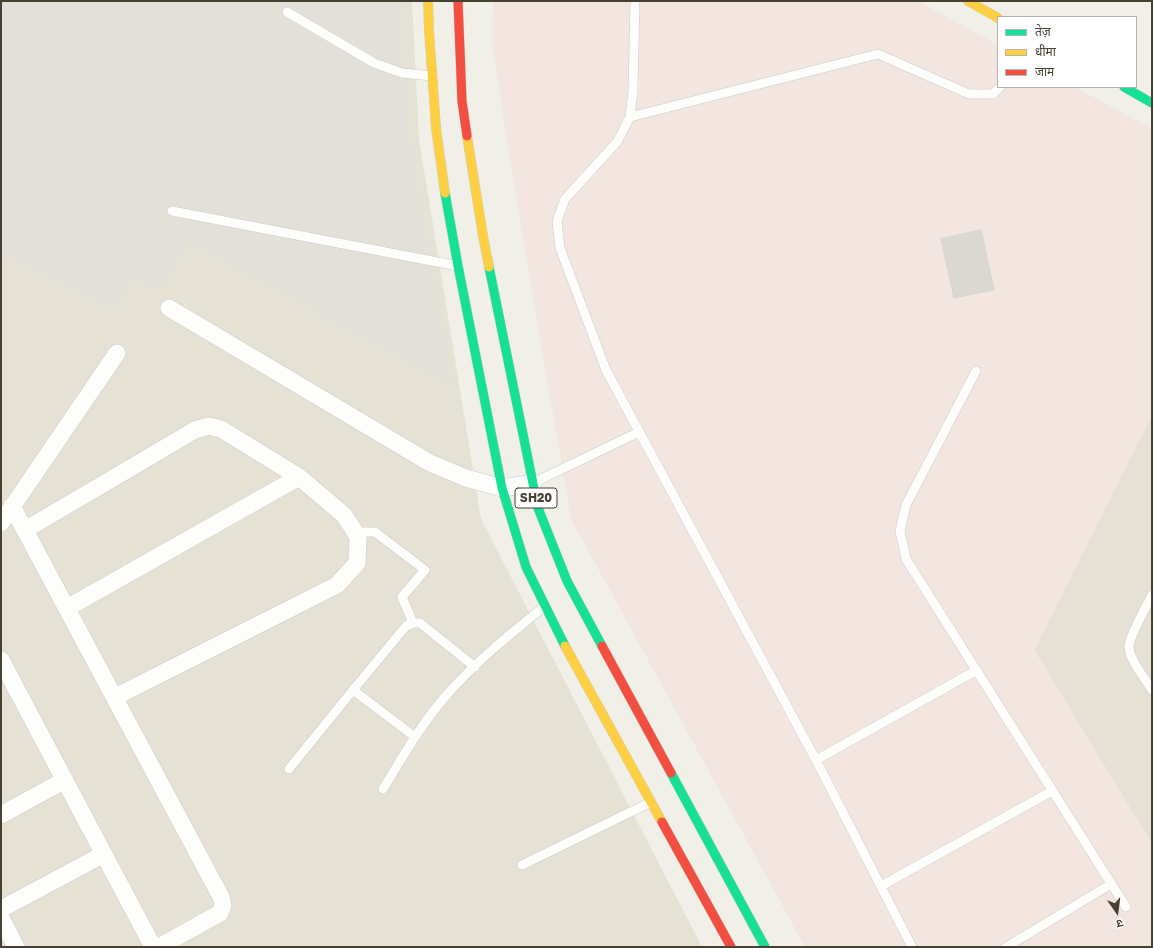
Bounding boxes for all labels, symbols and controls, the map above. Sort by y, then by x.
legend [997,16,1137,88]
text: तेज़ [1035,24,1051,39]
text: धीमा [1035,44,1056,59]
text: जाम [1035,64,1054,79]
road number: SH20 [515,488,557,508]
north arrow [1097,892,1137,932]
text: उ [1115,917,1125,931]

